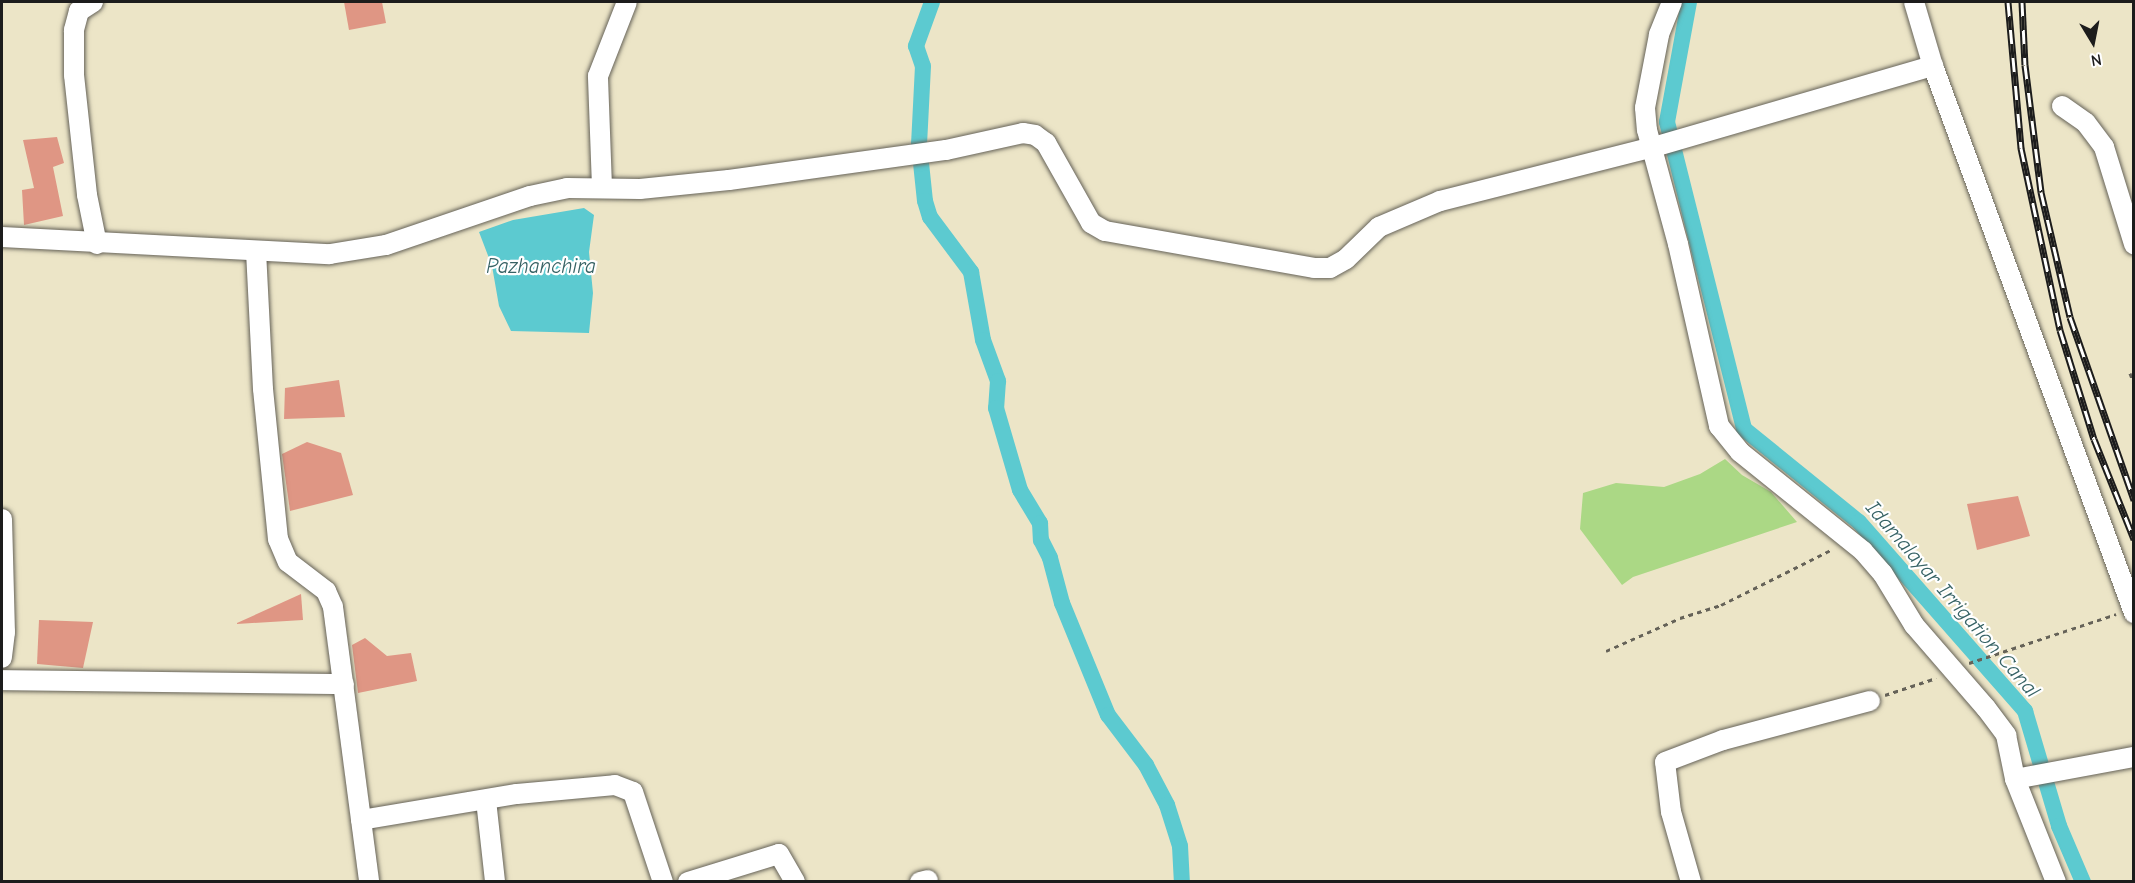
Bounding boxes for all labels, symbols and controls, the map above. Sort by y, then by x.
north arrow [2063,12,2123,72]
text: N [2089,50,2103,69]
water label: Pazhanchira [486,253,596,279]
water label: Idamalayar Irrigation Canal [1861,495,2045,703]

